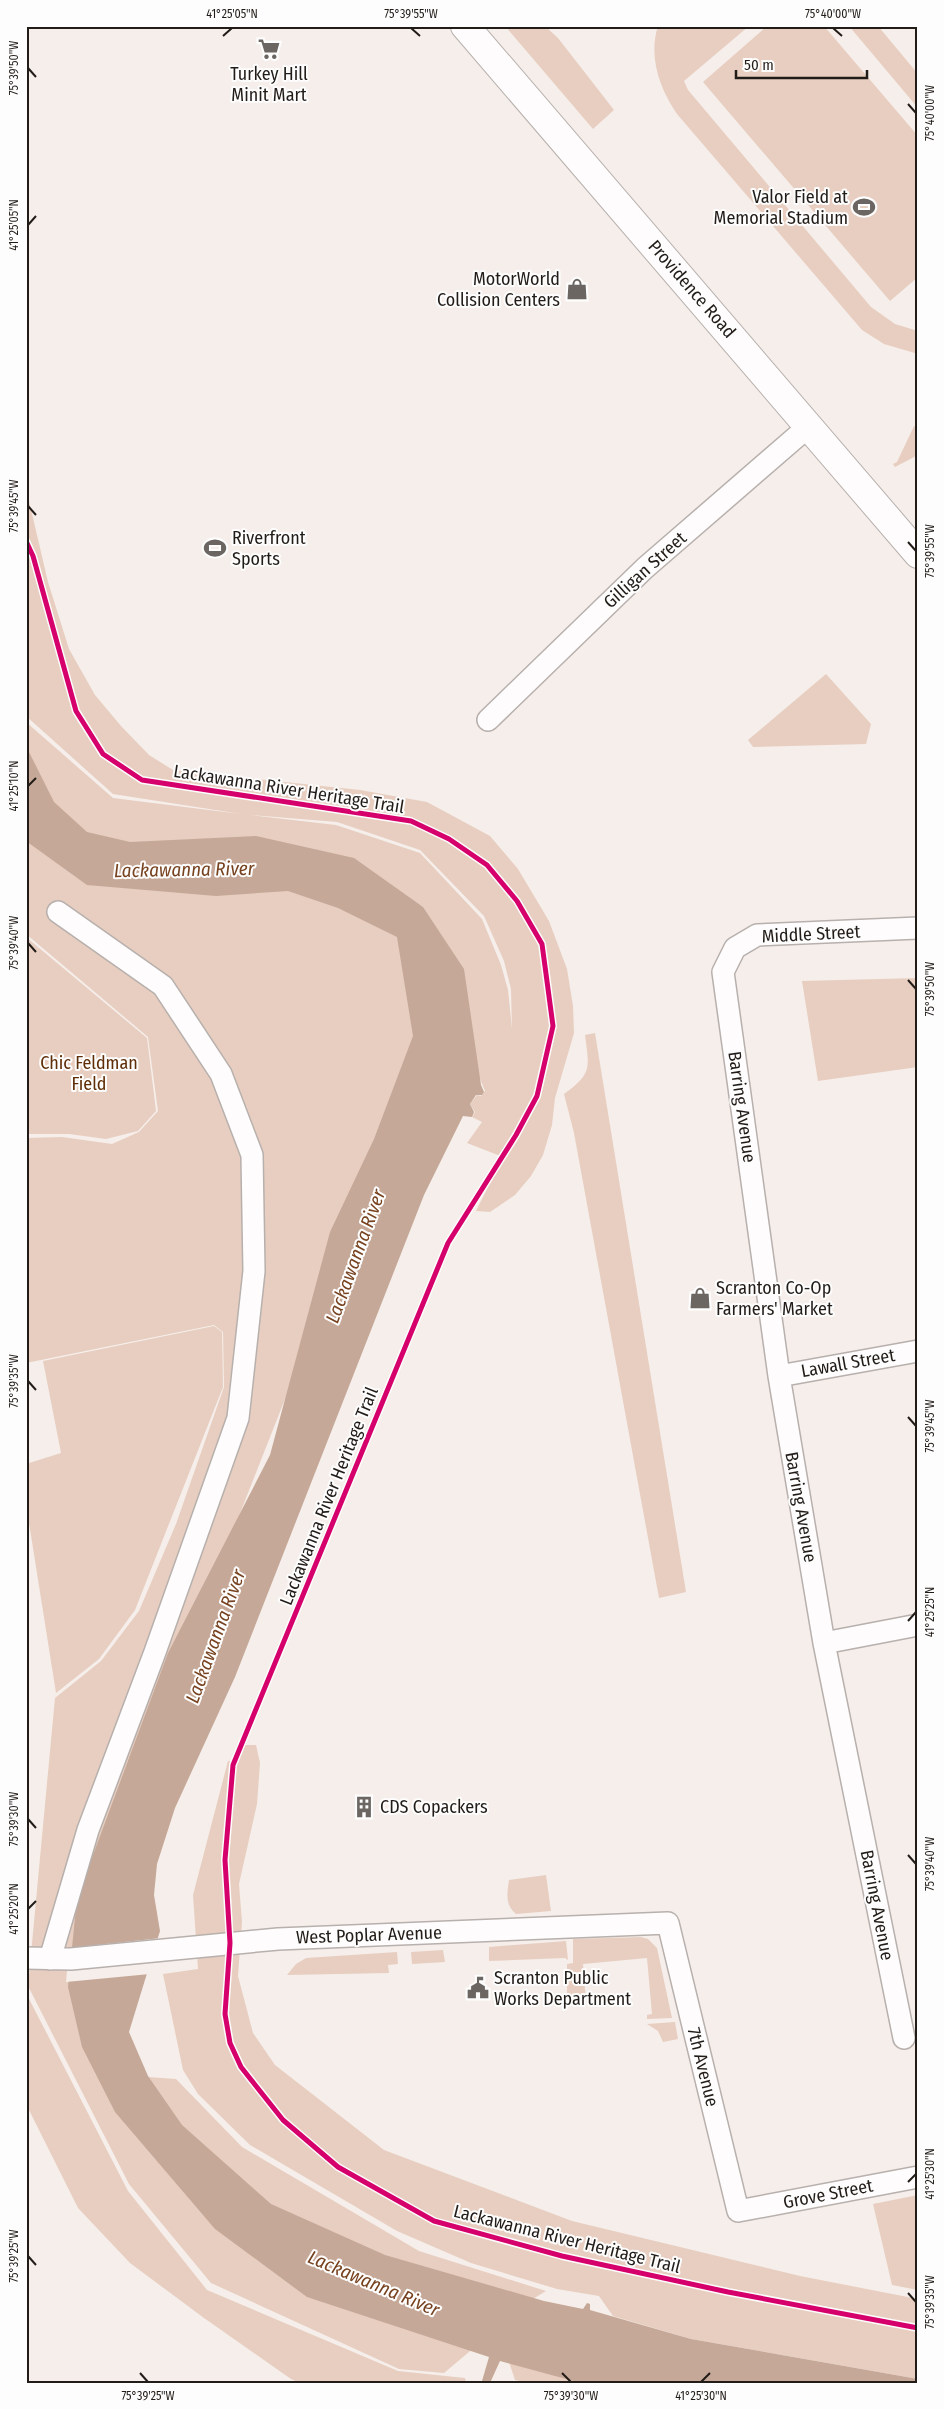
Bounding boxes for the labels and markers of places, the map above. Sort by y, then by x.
supermarket icon: Turkey Hill Minit Mart [256,36,282,62]
place label: Turkey Hill Minit Mart [230,63,308,106]
place label: Valor Field at Memorial Stadium [714,186,848,229]
sports icon: Valor Field at Memorial Stadium [851,194,877,220]
place label: MotorWorld Collision Centers [437,268,560,311]
shop icon: MotorWorld Collision Centers [564,276,590,302]
place label: Riverfront Sports [232,527,306,570]
sports icon: Riverfront Sports [202,535,228,561]
place label: Scranton Co-Op Farmers' Market [716,1277,833,1320]
shop icon: Scranton Co-Op Farmers' Market [687,1285,713,1311]
building icon: CDS Copackers [351,1794,377,1820]
place label: CDS Copackers [380,1796,488,1818]
place label: Scranton Public Works Department [494,1967,631,2010]
public building icon: Scranton Public Works Department [465,1975,491,2001]

